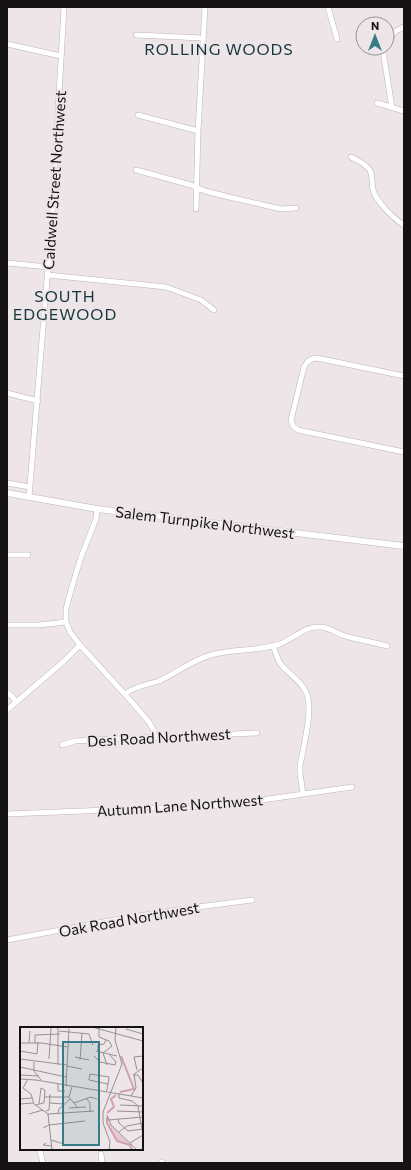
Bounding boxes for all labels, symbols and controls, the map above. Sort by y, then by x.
north arrow [355,16,395,56]
text: N [371,19,379,32]
district label: ROLLING WOODS [144,39,294,58]
street label: Caldwell Street Northwest [39,90,69,270]
district label: SOUTH EDGEWOOD [13,286,117,323]
street label: Salem Turnpike Northwest [114,502,296,542]
street label: Desi Road Northwest [87,724,231,750]
street label: Autumn Lane Northwest [96,790,264,820]
street label: Oak Road Northwest [57,898,201,940]
inset map [20,1027,143,1150]

